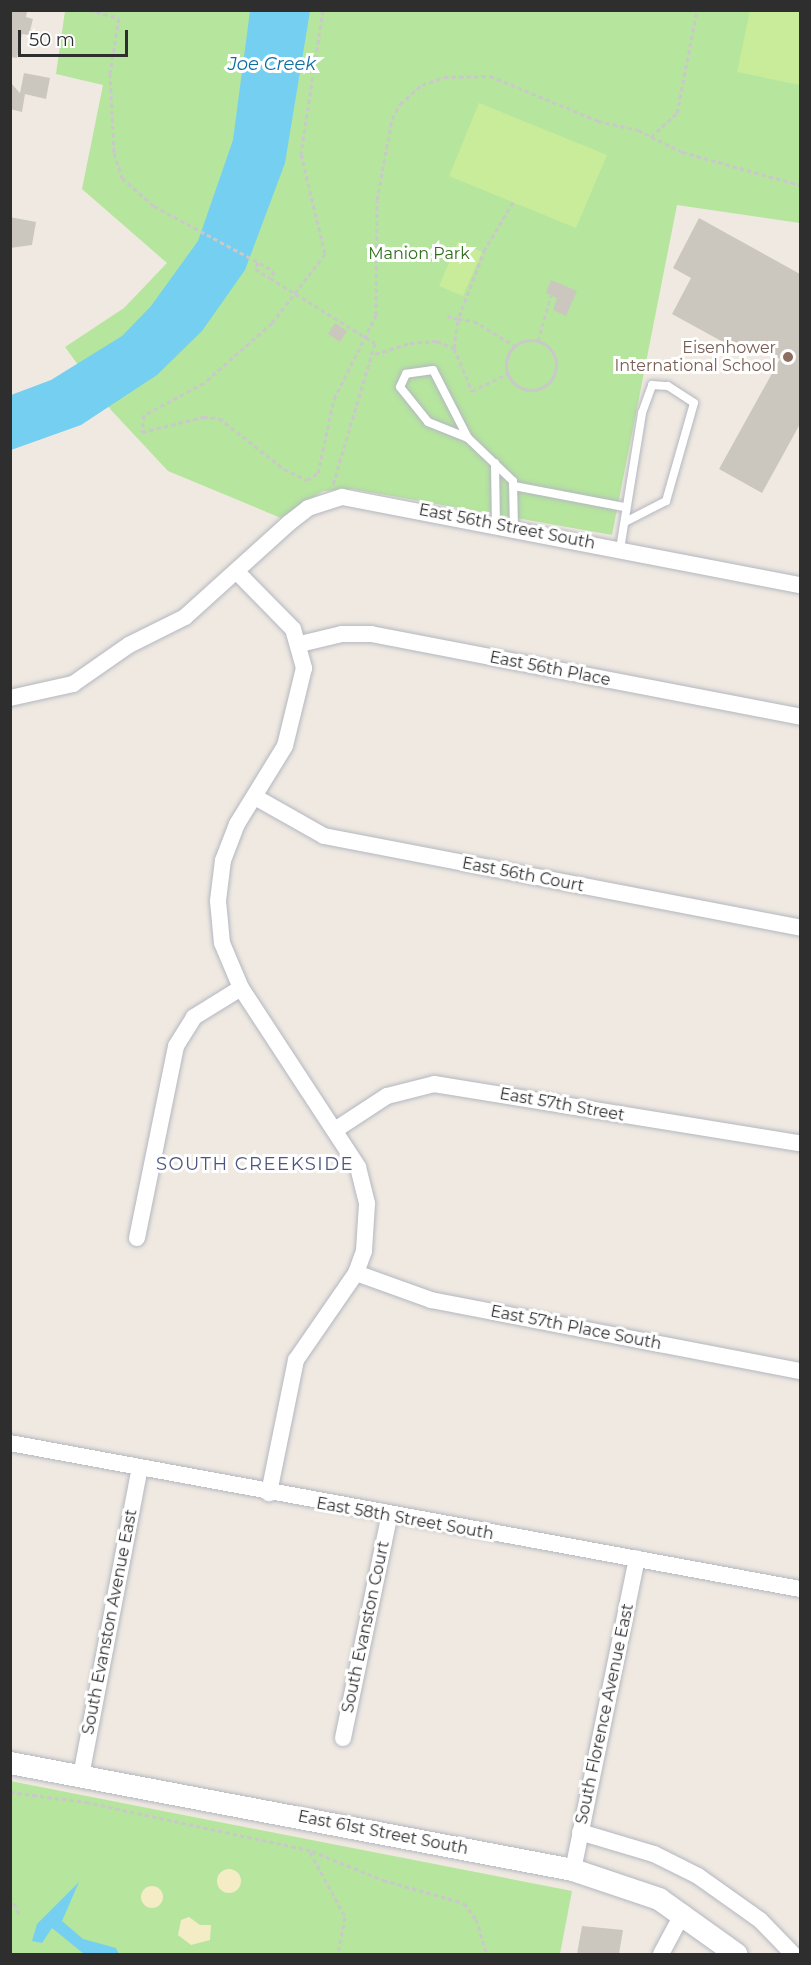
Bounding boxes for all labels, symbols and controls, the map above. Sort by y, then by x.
scale bar [21,18,130,56]
text: 50 m [29,29,75,51]
water label: Joe Creek [228,53,316,75]
park label: Manion Park [368,244,470,264]
place label: Eisenhower International School [614,338,776,376]
marker: Eisenhower International School [781,350,795,364]
street label: East 56th Street South [417,500,597,554]
street label: East 56th Place [488,648,612,690]
street label: East 56th Court [460,854,586,896]
street label: East 57th Street [498,1085,626,1125]
district label: SOUTH CREEKSIDE [156,1153,354,1175]
street label: East 57th Place South [489,1302,663,1354]
street label: East 58th Street South [315,1494,495,1544]
street label: South Evanston Avenue East [79,1508,141,1736]
street label: South Evanston Court [338,1539,394,1715]
street label: South Florence Avenue East [572,1602,638,1826]
street label: East 61st Street South [296,1807,470,1859]

